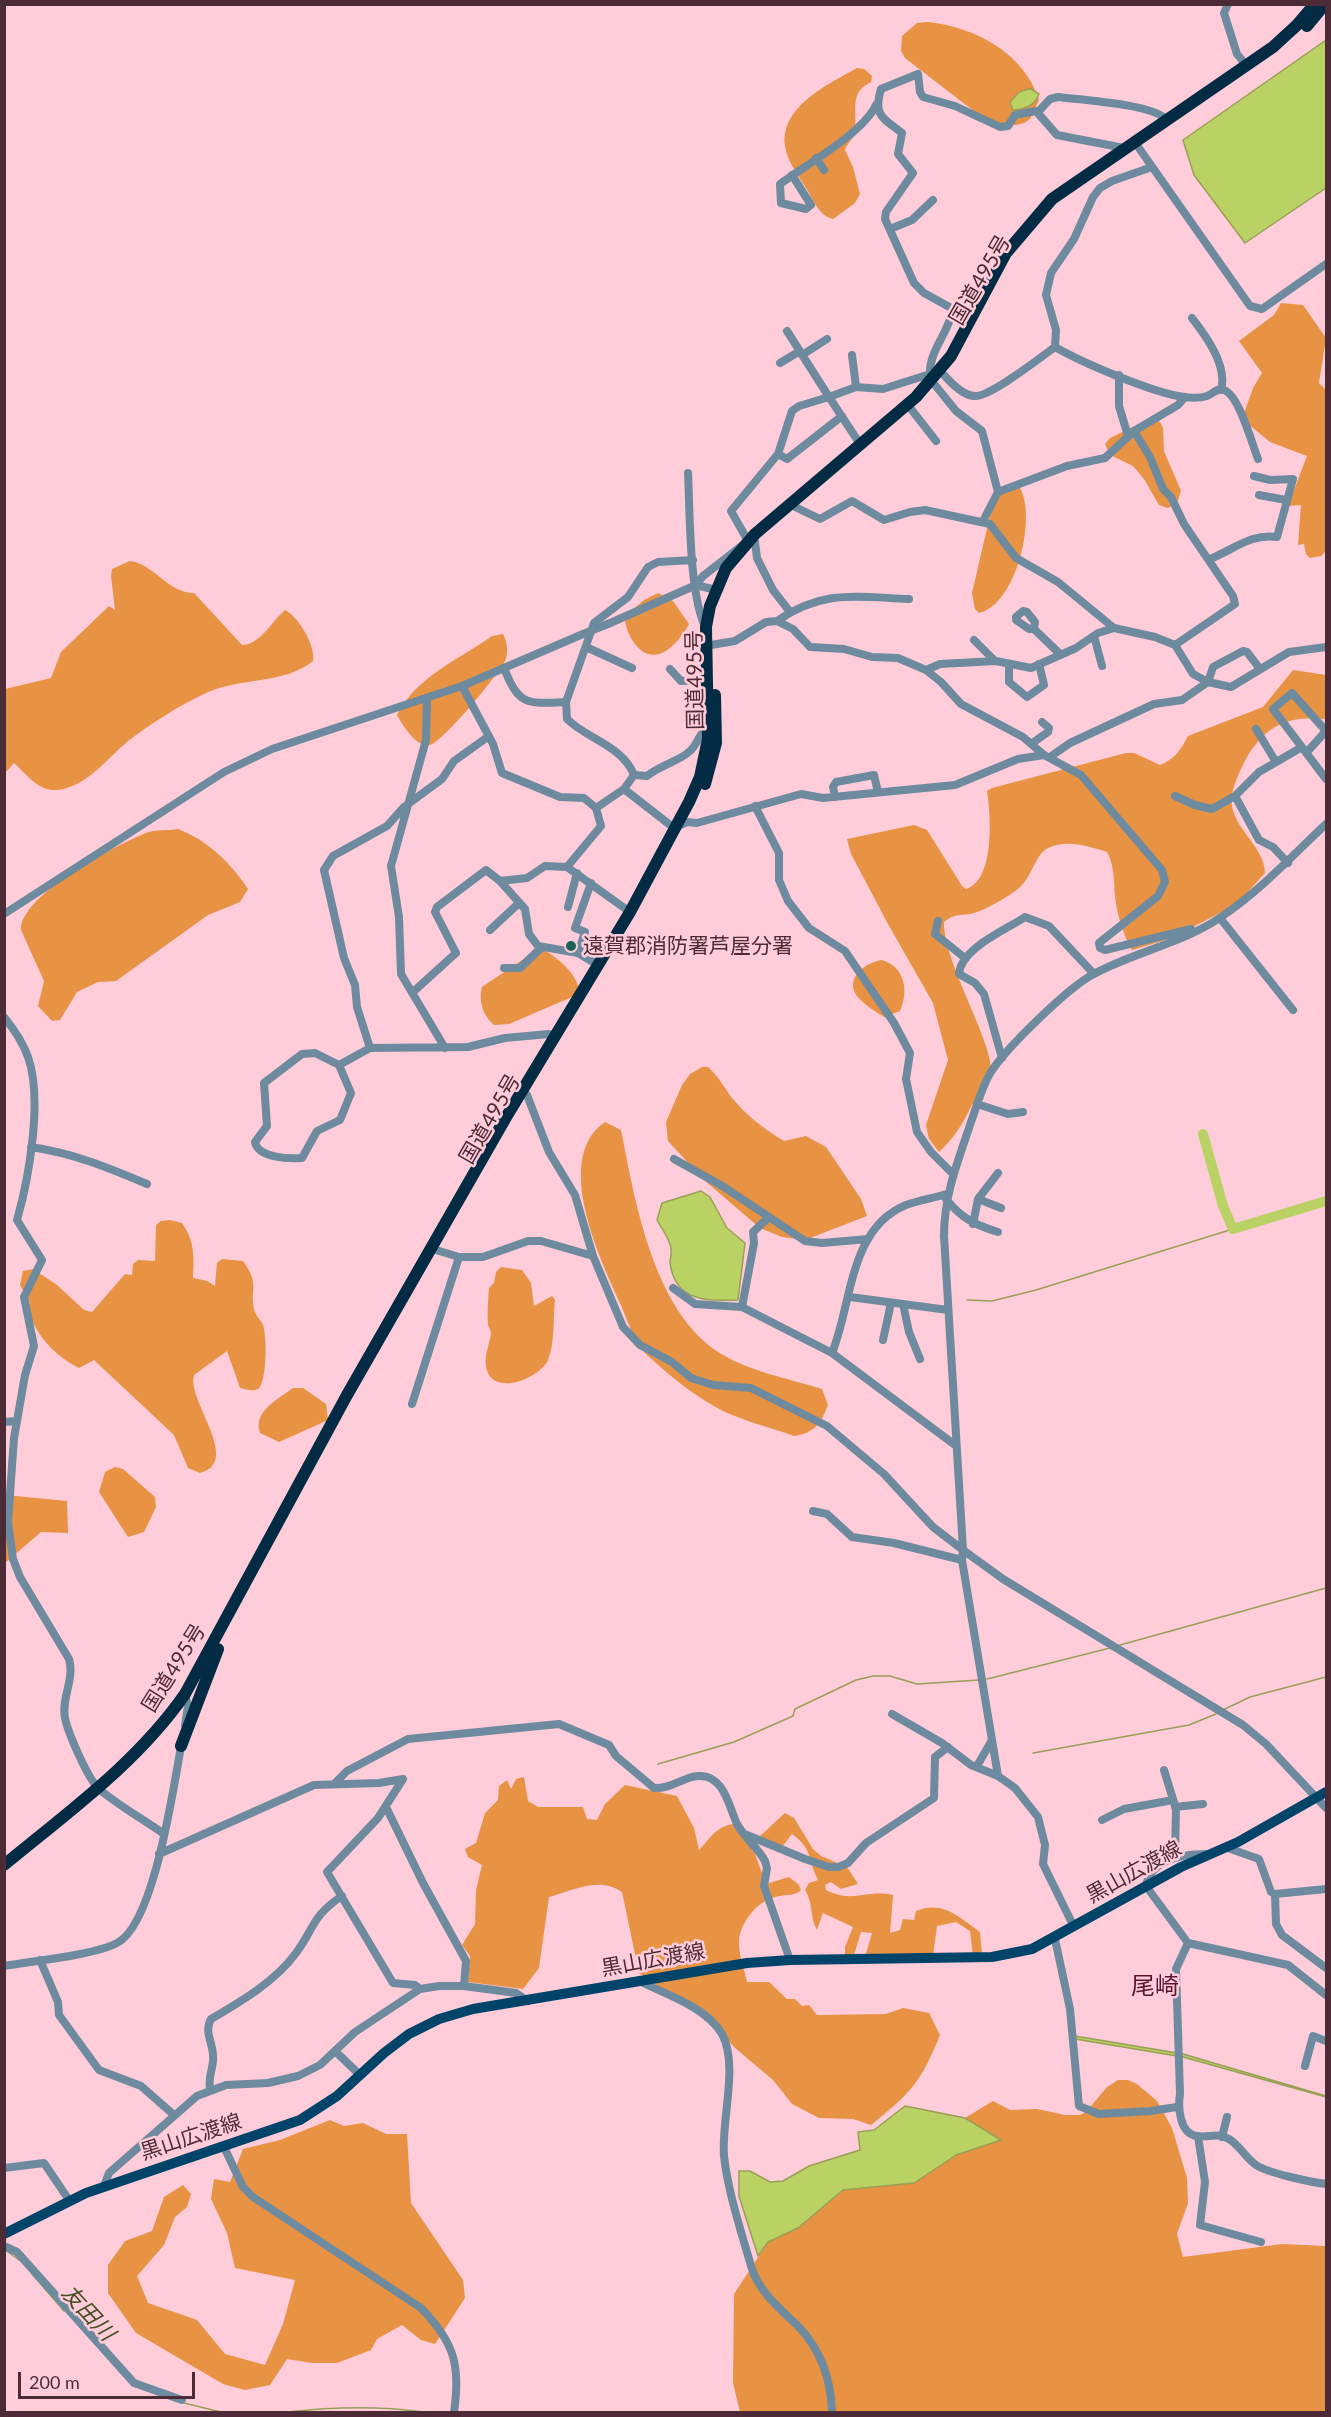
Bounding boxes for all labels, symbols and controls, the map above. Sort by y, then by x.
street label: 国道495号 [944,231,1016,329]
street label: 国道495号 [682,630,708,730]
place label: 遠賀郡消防署芦屋分署 [583,933,793,959]
marker: 遠賀郡消防署芦屋分署 [564,939,578,953]
street label: 国道495号 [454,1070,526,1168]
street label: 国道495号 [137,1619,211,1717]
street label: 黒山広渡線 [1082,1836,1186,1908]
street label: 黒山広渡線 [599,1938,707,1982]
district label: 尾崎 [1131,1972,1179,2000]
street label: 黒山広渡線 [137,2109,245,2165]
water label: 友田川 [56,2280,120,2346]
scale bar [21,2360,198,2398]
text: 200 m [29,2371,80,2393]

